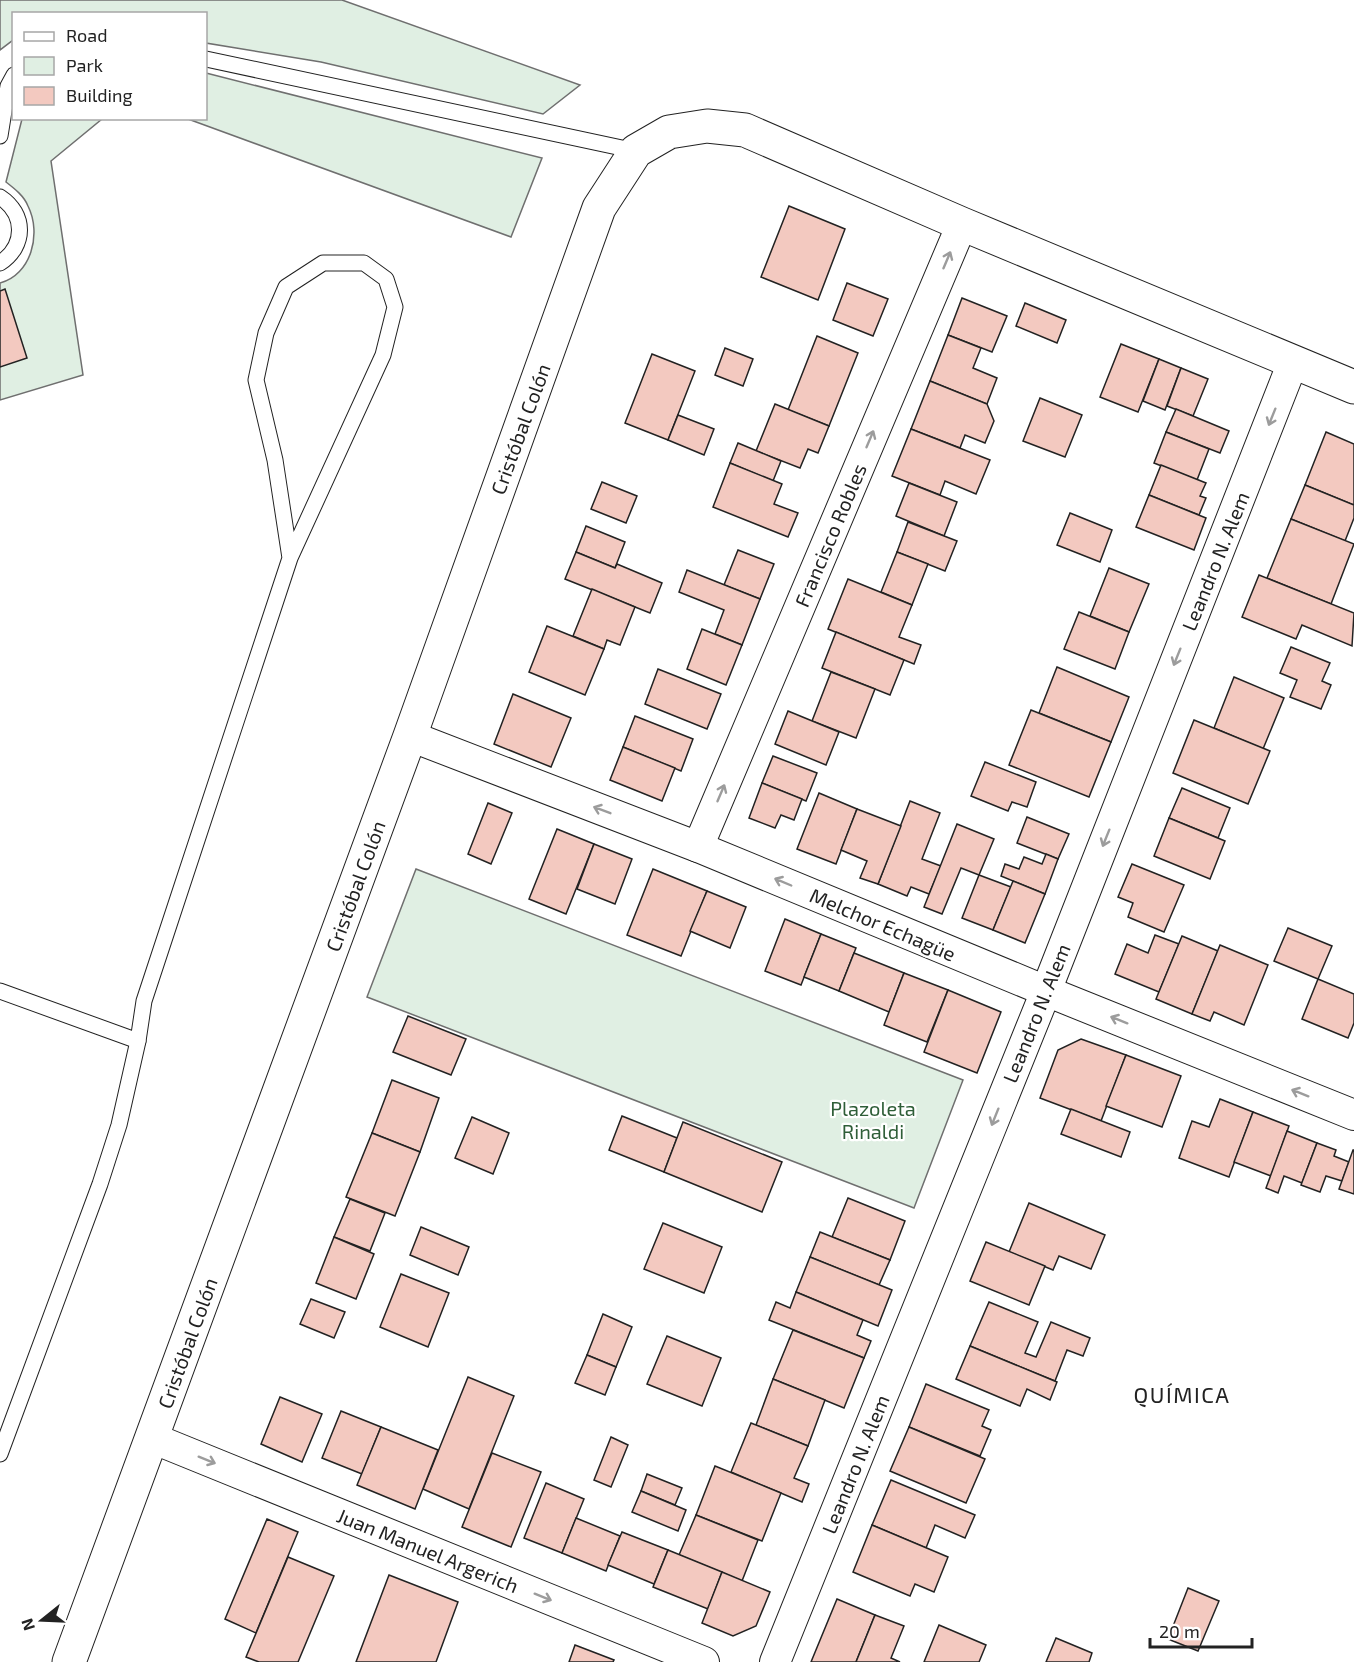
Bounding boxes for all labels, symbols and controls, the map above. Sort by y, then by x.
legend [12,12,207,120]
text: Road [66,24,107,46]
text: Park [66,54,103,76]
text: Building [66,84,133,106]
one-way arrow [941,251,953,269]
street label: Cristóbal Colón [485,360,555,498]
one-way arrow [1266,407,1277,425]
one-way arrow [865,431,877,449]
street label: Francisco Robles [789,460,871,610]
street label: Leandro N. Alem [1176,488,1254,634]
one-way arrow [1171,647,1182,665]
one-way arrow [715,784,727,802]
one-way arrow [593,804,612,815]
street label: Cristóbal Colón [320,817,390,955]
one-way arrow [1100,828,1111,847]
one-way arrow [774,876,793,887]
street label: Melchor Echagüe [807,882,959,966]
street label: Leandro N. Alem [997,940,1075,1086]
one-way arrow [1110,1014,1128,1025]
one-way arrow [1291,1087,1309,1098]
park label: Plazoleta Rinaldi [830,1096,916,1143]
one-way arrow [989,1107,1000,1126]
street label: Cristóbal Colón [152,1274,222,1412]
district label: QUÍMICA [1134,1381,1230,1408]
street label: Leandro N. Alem [816,1391,894,1537]
one-way arrow [197,1455,215,1466]
street label: Juan Manuel Argerich [334,1503,522,1597]
north arrow [12,1590,72,1650]
one-way arrow [533,1592,552,1603]
scale bar [1150,1611,1252,1649]
text: N [16,1616,38,1633]
text: 20 m [1159,1620,1200,1642]

